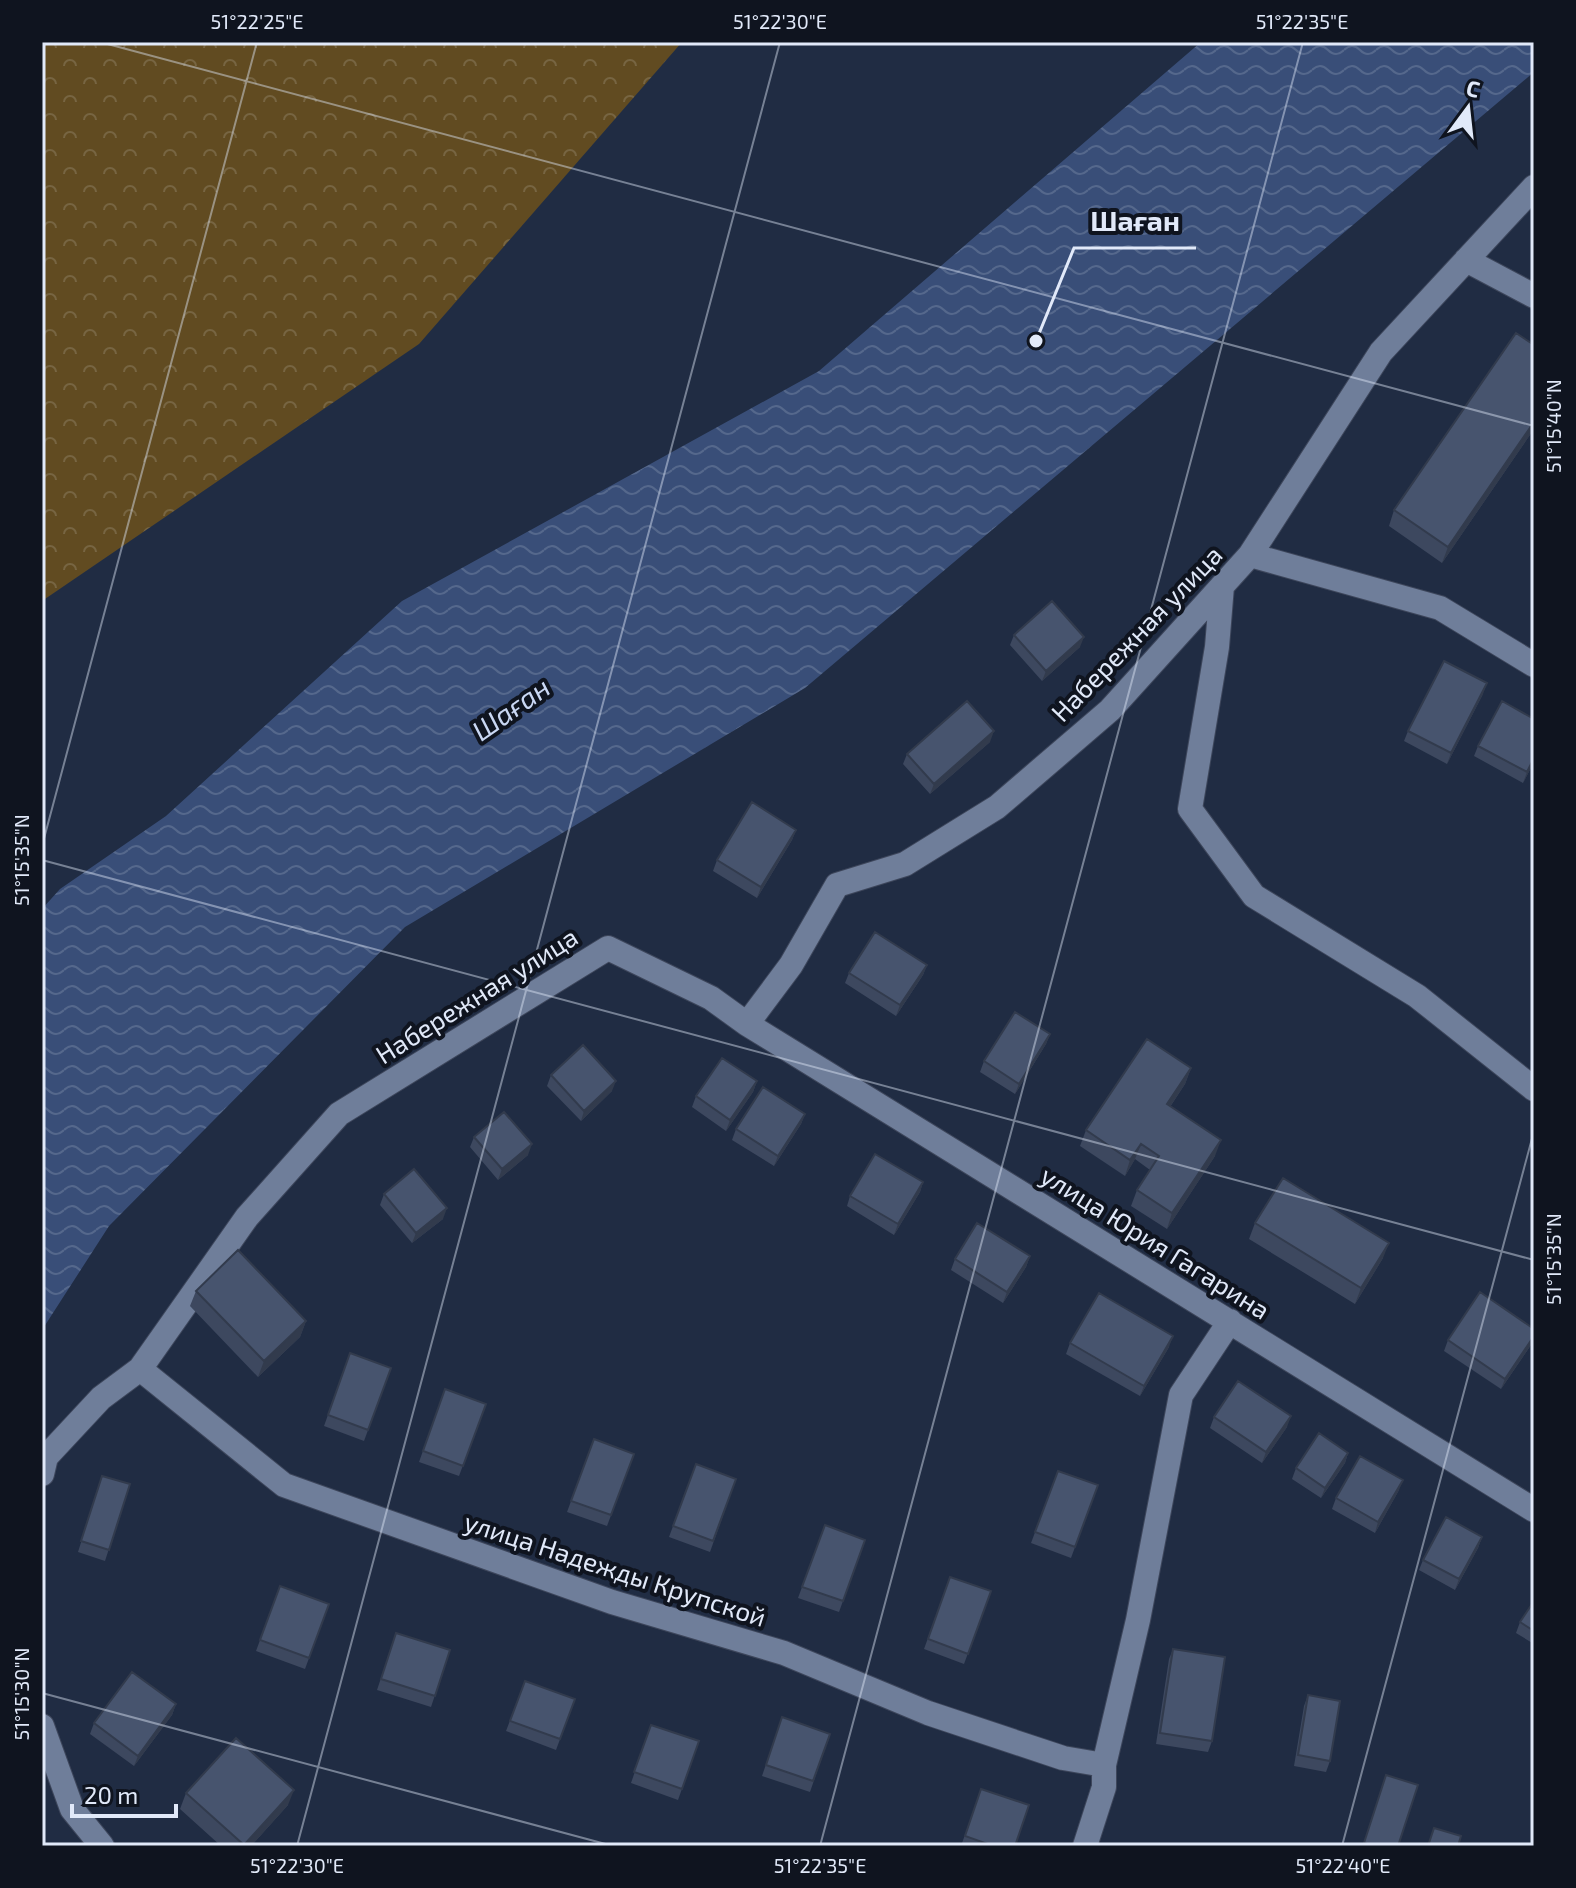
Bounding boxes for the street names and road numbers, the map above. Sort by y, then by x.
street label: Набережная улица [1044,539,1228,728]
street label: Набережная улица [370,920,583,1070]
street label: улица Юрия Гагарина [1035,1159,1276,1326]
street label: улица Надежды Крупской [460,1505,770,1633]

